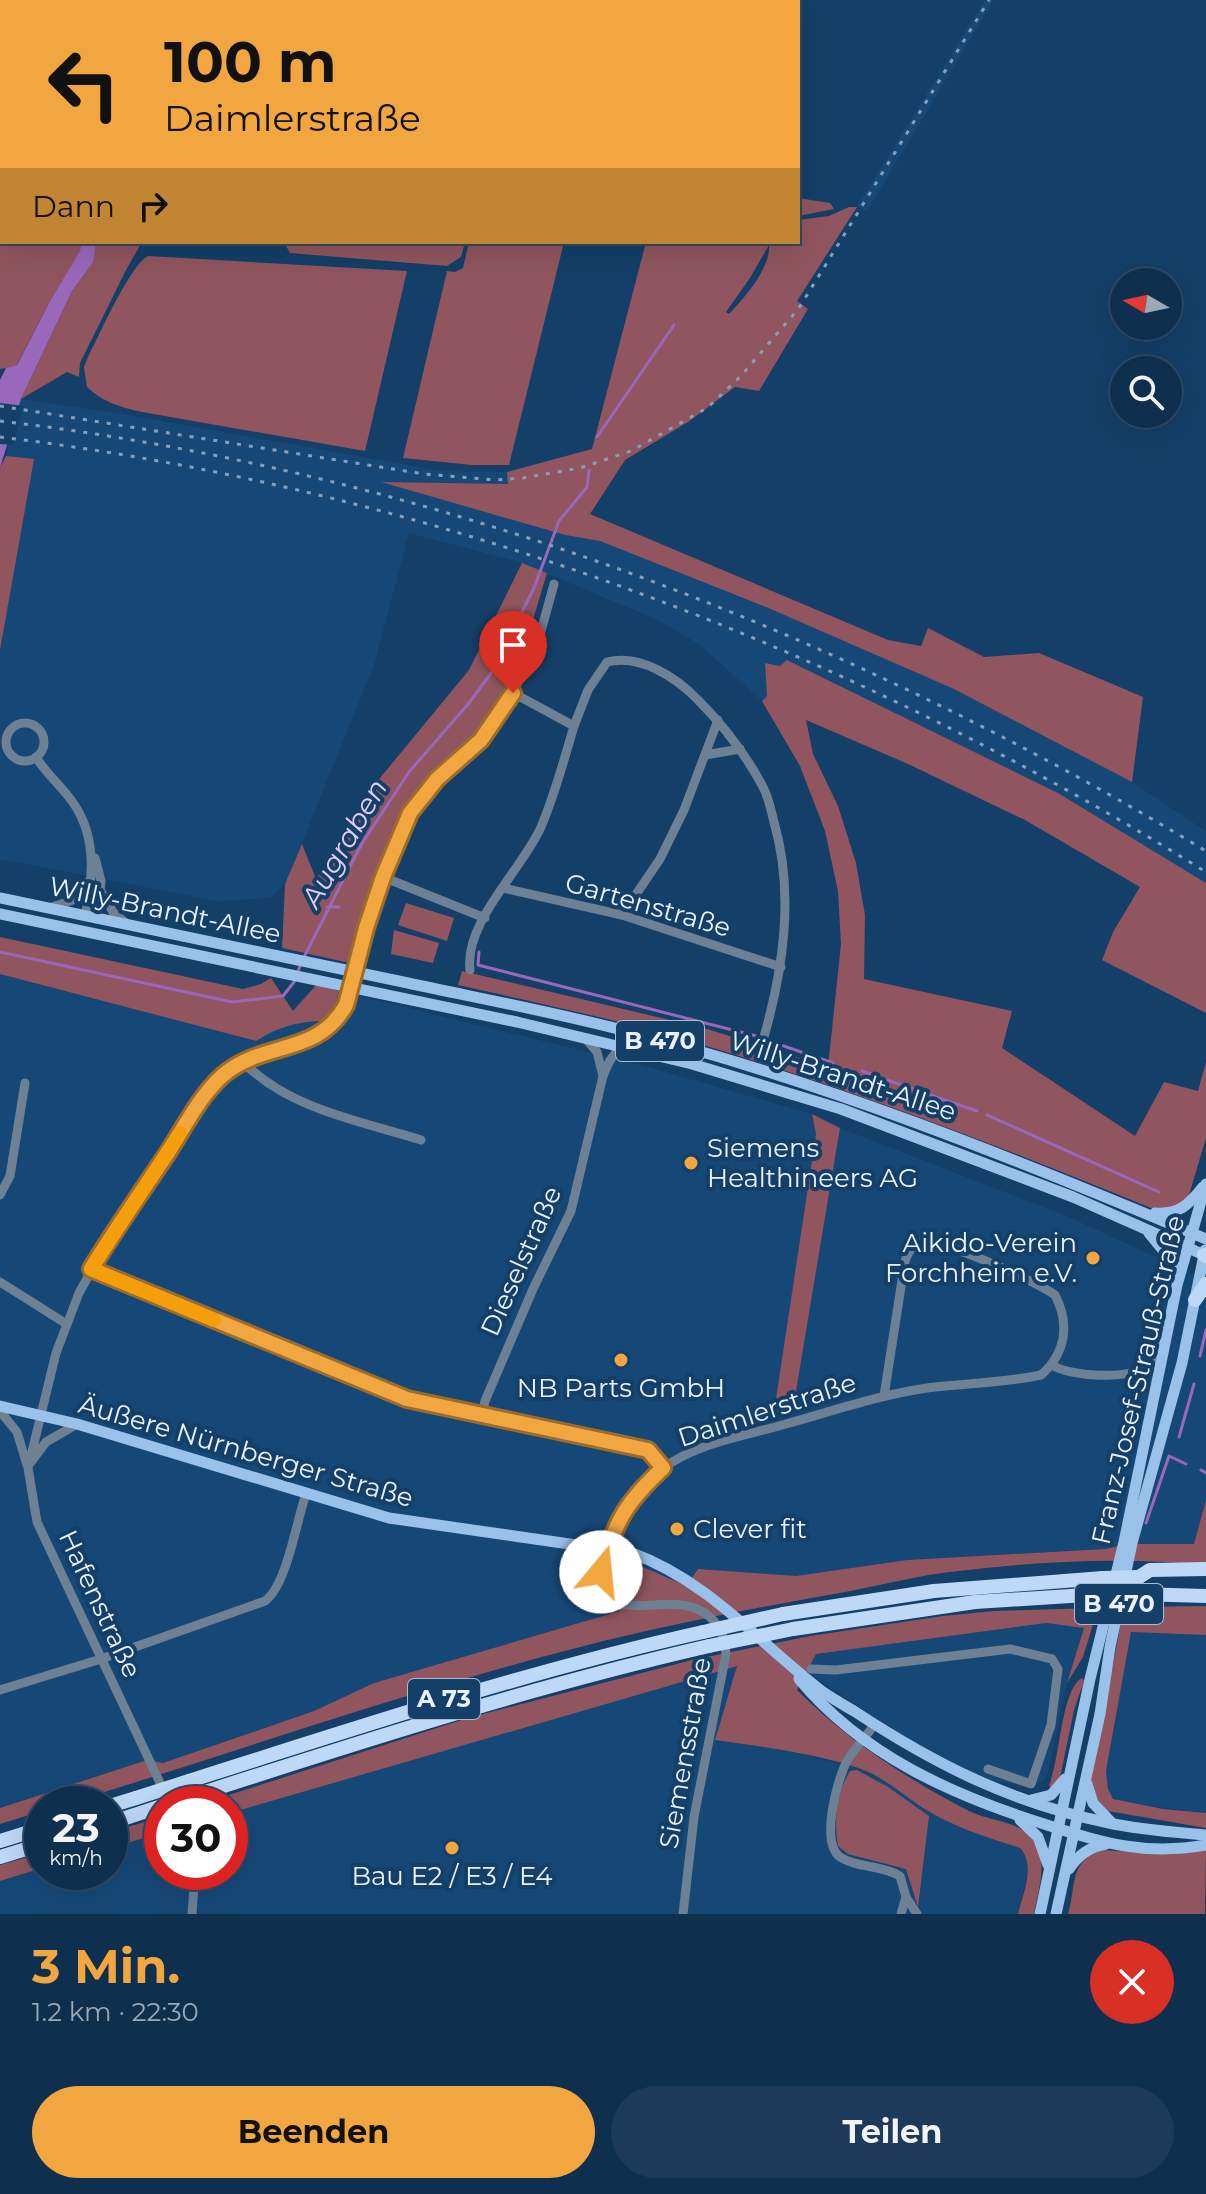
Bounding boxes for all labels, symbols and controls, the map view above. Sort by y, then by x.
text: 100 m [164,28,337,96]
icon: left [32,32,136,136]
text: Daimlerstraße [164,96,421,140]
icon: right [131,184,175,228]
text: Dann [32,188,115,225]
north arrow [1110,268,1182,340]
map controls [1110,268,1182,428]
button: search [1110,356,1182,428]
pin [479,611,547,693]
icon: arrive [491,623,535,667]
water label: Augraben [293,773,394,915]
street label: Gartenstraße [562,866,734,944]
street label: Willy-Brandt-Allee [46,870,284,950]
road number: B 470 [616,1021,704,1061]
street label: Willy-Brandt-Allee [726,1024,960,1128]
place label: Siemens Healthineers AG [707,1132,918,1194]
marker: Siemens Healthineers AG [682,1154,700,1172]
street label: Dieselstraße [474,1181,568,1341]
street label: Franz-Josef-Strauß-Straße [1085,1212,1191,1548]
place label: Aikido-Verein Forchheim e.V. [885,1227,1077,1289]
marker: Aikido-Verein Forchheim e.V. [1084,1249,1102,1267]
marker: NB Parts GmbH [612,1351,630,1369]
street label: Daimlerstraße [674,1366,860,1454]
place label: NB Parts GmbH [517,1372,725,1404]
street label: Äußere Nürnberger Straße [75,1388,417,1514]
place label: Clever fit [693,1513,807,1545]
marker: Clever fit [668,1520,686,1538]
street label: Hafenstraße [52,1525,148,1683]
position arrow [559,1530,643,1614]
road number: B 470 [1075,1584,1163,1624]
street label: Siemensstraße [652,1655,718,1851]
road number: A 73 [408,1679,480,1719]
speed limit sign: 30 [144,1786,248,1890]
text: 23 [52,1803,100,1852]
marker: Bau E2 / E3 / E4 [443,1839,461,1857]
text: km/h [49,1846,103,1870]
place label: Bau E2 / E3 / E4 [351,1860,553,1892]
text: 3 Min. [32,1937,180,1995]
button: close [1090,1940,1174,2024]
text: 1.2 km · 22:30 [32,1996,199,2028]
button: Beenden [32,2086,595,2178]
button: Teilen [611,2086,1174,2178]

